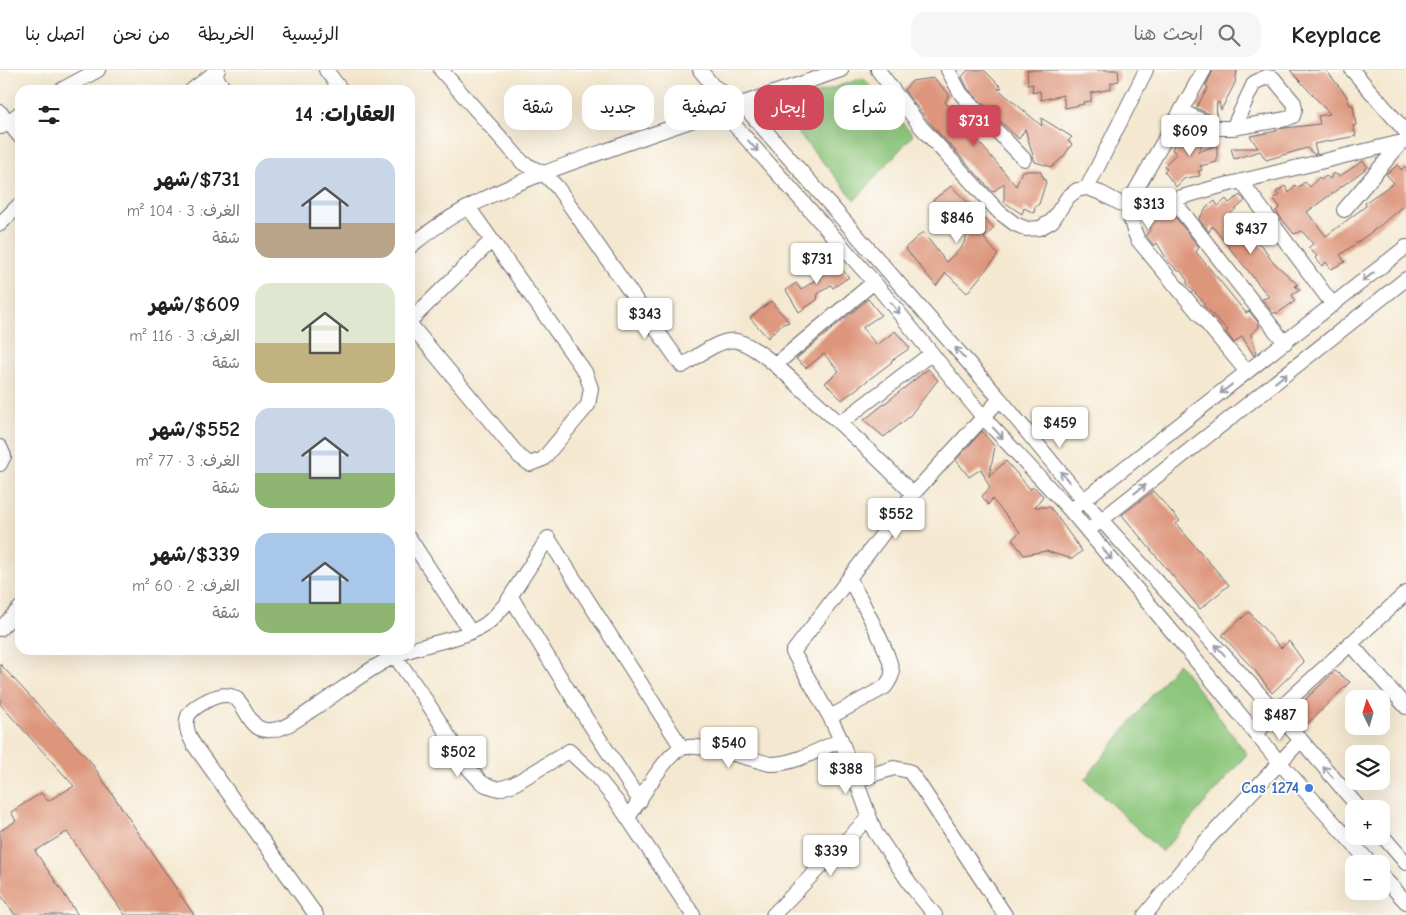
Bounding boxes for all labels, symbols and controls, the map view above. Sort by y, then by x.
search box [911,12,1261,57]
icon: search [1215,21,1243,49]
text: Keyplace [1291,21,1381,49]
text: ابحث هنا [1133,23,1203,45]
text: اتصل بنا [25,24,85,45]
text: من نحن [113,24,170,45]
text: الخريطة [198,24,254,45]
text: الرئيسية [282,24,339,45]
chip: شقة [504,85,572,130]
chip: جديد [582,85,654,130]
chip: تصفية [664,85,744,130]
chip: إيجار [754,85,824,130]
chip: شراء [834,85,905,130]
icon: filters [35,101,63,129]
text: العقارات: 14 [295,102,395,126]
pin: $731 [944,104,1004,147]
text: $731 [958,112,990,130]
pin: $609 [1160,114,1220,157]
text: $609 [1172,122,1208,140]
one-way arrow [748,140,759,153]
text: $731/شهر [155,167,240,191]
icon: home [295,178,355,238]
pin: $313 [1119,188,1179,230]
text: $313 [1133,195,1165,213]
text: الغرف: 3 · 104 m² [127,202,240,220]
pin: $846 [927,202,987,244]
text: $846 [940,209,974,227]
pin: $437 [1221,212,1281,255]
text: $437 [1235,220,1267,238]
text: شقة [212,229,240,247]
pin: $731 [787,242,847,285]
text: $731 [801,250,833,268]
one-way arrow [1362,272,1375,283]
text: $609/شهر [149,292,240,316]
pin: $343 [615,298,675,340]
one-way arrow [890,301,901,314]
icon: home [295,303,355,363]
text: $343 [629,305,661,323]
text: الغرف: 3 · 116 m² [129,327,240,345]
one-way arrow [954,347,966,360]
text: شقة [212,354,240,372]
one-way arrow [1274,372,1287,383]
one-way arrow [1220,383,1233,394]
pin: $459 [1030,406,1090,449]
text: $459 [1043,414,1077,432]
text: $552/شهر [150,417,240,441]
one-way arrow [992,427,1004,440]
icon: home [295,428,355,488]
text: الغرف: 3 · 77 m² [136,452,240,470]
one-way arrow [1059,471,1070,484]
text: شقة [212,479,240,497]
one-way arrow [1133,484,1146,495]
pin: $552 [866,498,926,540]
text: $552 [879,505,913,523]
text: $339/شهر [152,542,240,566]
one-way arrow [1101,547,1112,560]
icon: home [295,553,355,613]
text: الغرف: 2 · 60 m² [132,577,240,595]
text: شقة [212,604,240,622]
one-way arrow [1214,644,1226,657]
north arrow [1345,690,1390,735]
map controls [1345,690,1390,900]
pin: $487 [1250,698,1310,741]
text: $487 [1264,706,1296,724]
pin: $540 [699,726,759,769]
text: $540 [712,734,746,752]
pin: $502 [428,736,488,778]
text: $502 [440,743,476,761]
button: layers [1345,745,1390,790]
pin: $388 [816,752,876,795]
text: $388 [829,760,863,778]
one-way arrow [1322,765,1334,778]
place label: Cas 1274 [1241,779,1299,797]
marker: Cas 1274 [1303,782,1315,794]
button: + [1345,800,1390,845]
pin: $339 [801,834,861,877]
text: $339 [814,842,848,860]
button: − [1345,855,1390,900]

